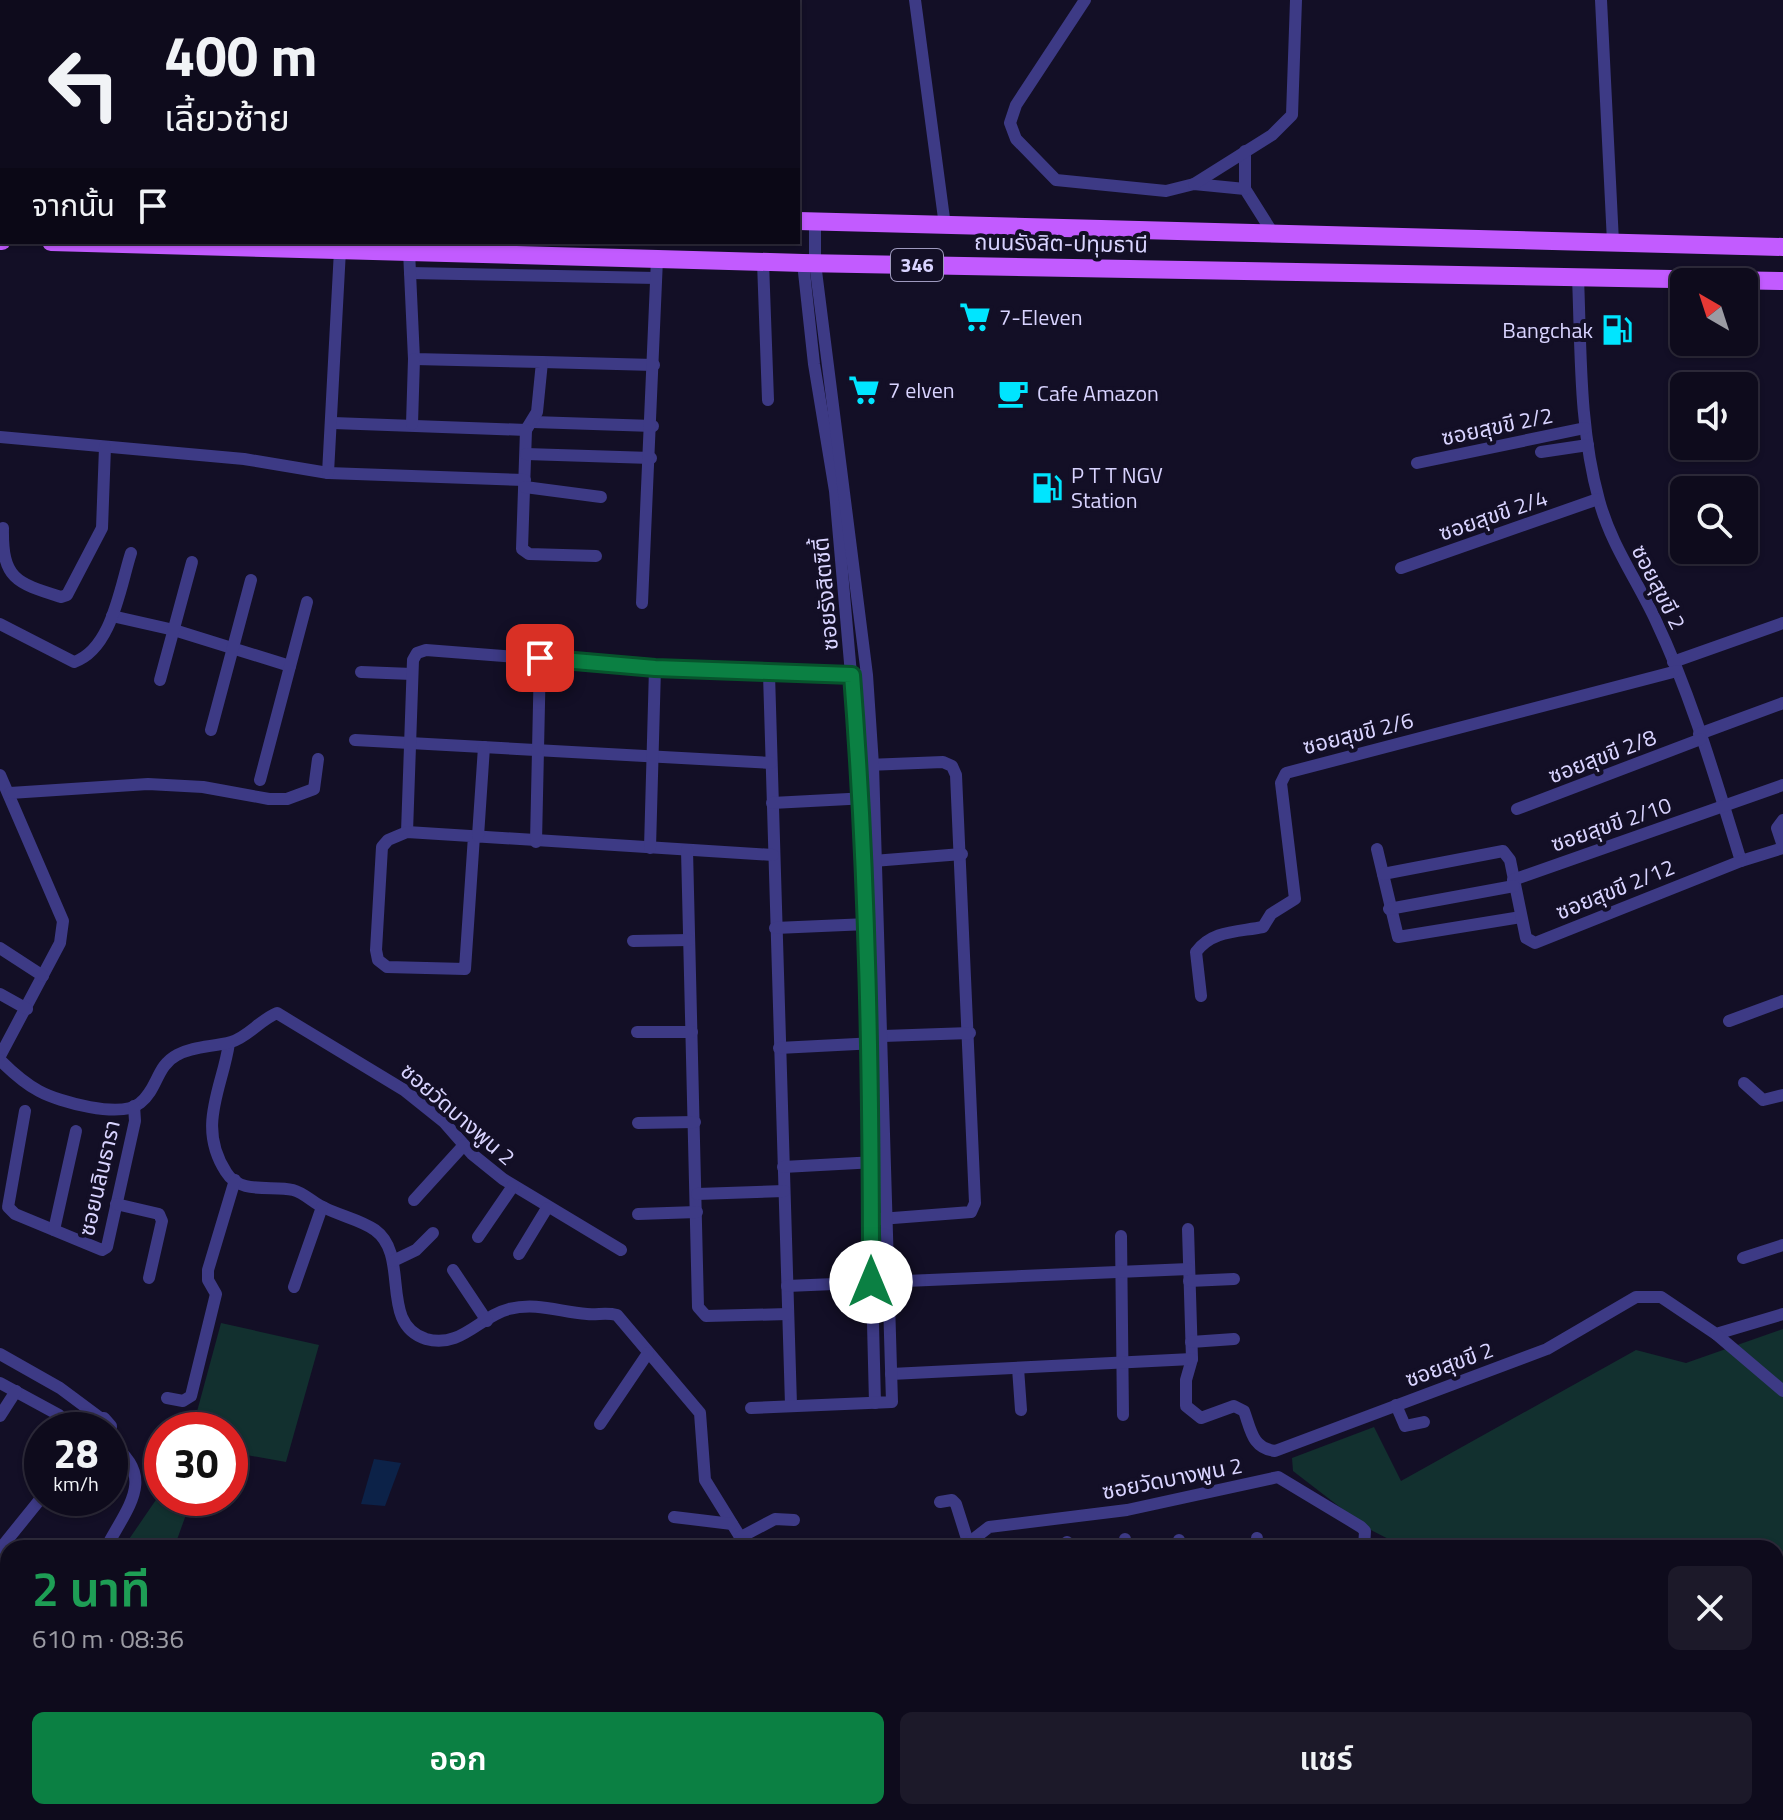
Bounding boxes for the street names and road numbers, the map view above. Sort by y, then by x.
street label: ถนนรังสิต-ปทุมธานี [974,224,1148,262]
road number: 346 [891,249,943,281]
street label: ซอยสุขขี 2/2 [1438,398,1556,454]
street label: ซอยสุขขี 2/4 [1434,481,1552,549]
street label: ซอยรังสิตซิตี้ [803,536,847,652]
street label: ซอยสุขขี 2 [1623,538,1695,636]
street label: ซอยสุขขี 2/6 [1299,703,1417,763]
street label: ซอยสุขขี 2/8 [1543,720,1661,792]
street label: ซอยสุขขี 2/10 [1546,788,1676,860]
street label: ซอยสุขขี 2/12 [1550,850,1680,928]
street label: ซอยวัดบางพูน 2 [393,1054,523,1174]
street label: ซอยนลินธารา [69,1117,129,1239]
street label: ซอยสุขขี 2 [1400,1332,1498,1396]
street label: ซอยวัดบางพูน 2 [1099,1448,1245,1508]

